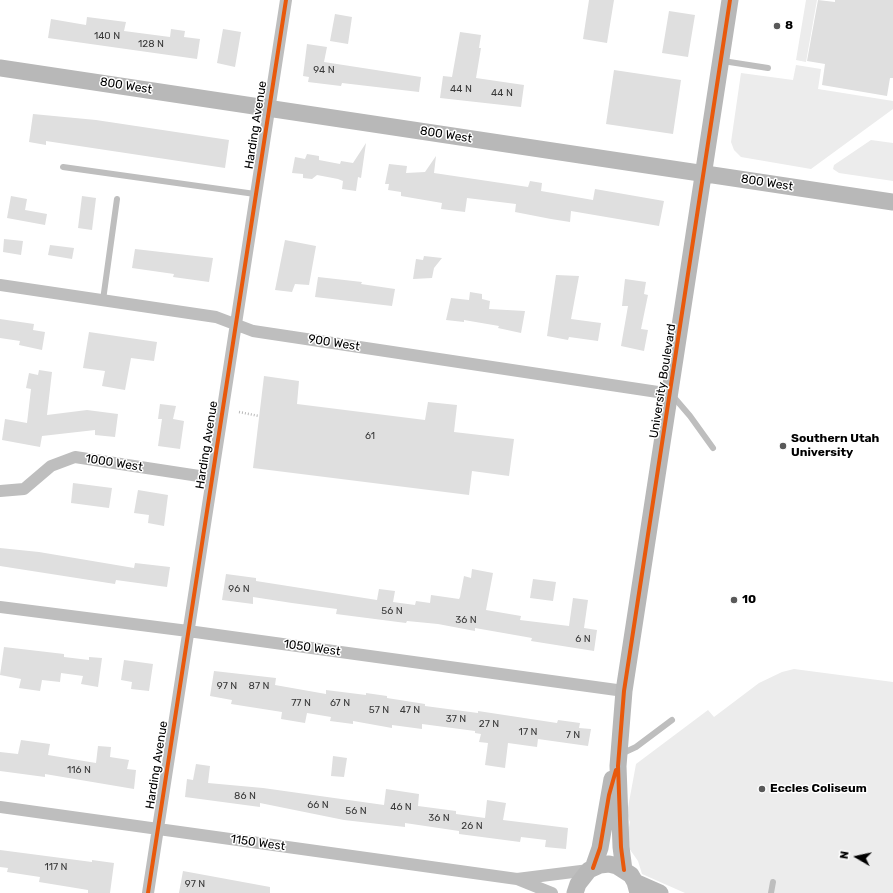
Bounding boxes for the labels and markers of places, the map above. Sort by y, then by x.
place label: 8 [785,19,793,33]
marker: 8 [772,21,782,31]
place label: Southern Utah University [791,432,879,460]
marker: Southern Utah University [778,441,788,451]
place label: 10 [742,593,756,607]
marker: 10 [729,595,739,605]
place label: Eccles Coliseum [770,782,867,796]
marker: Eccles Coliseum [757,784,767,794]

